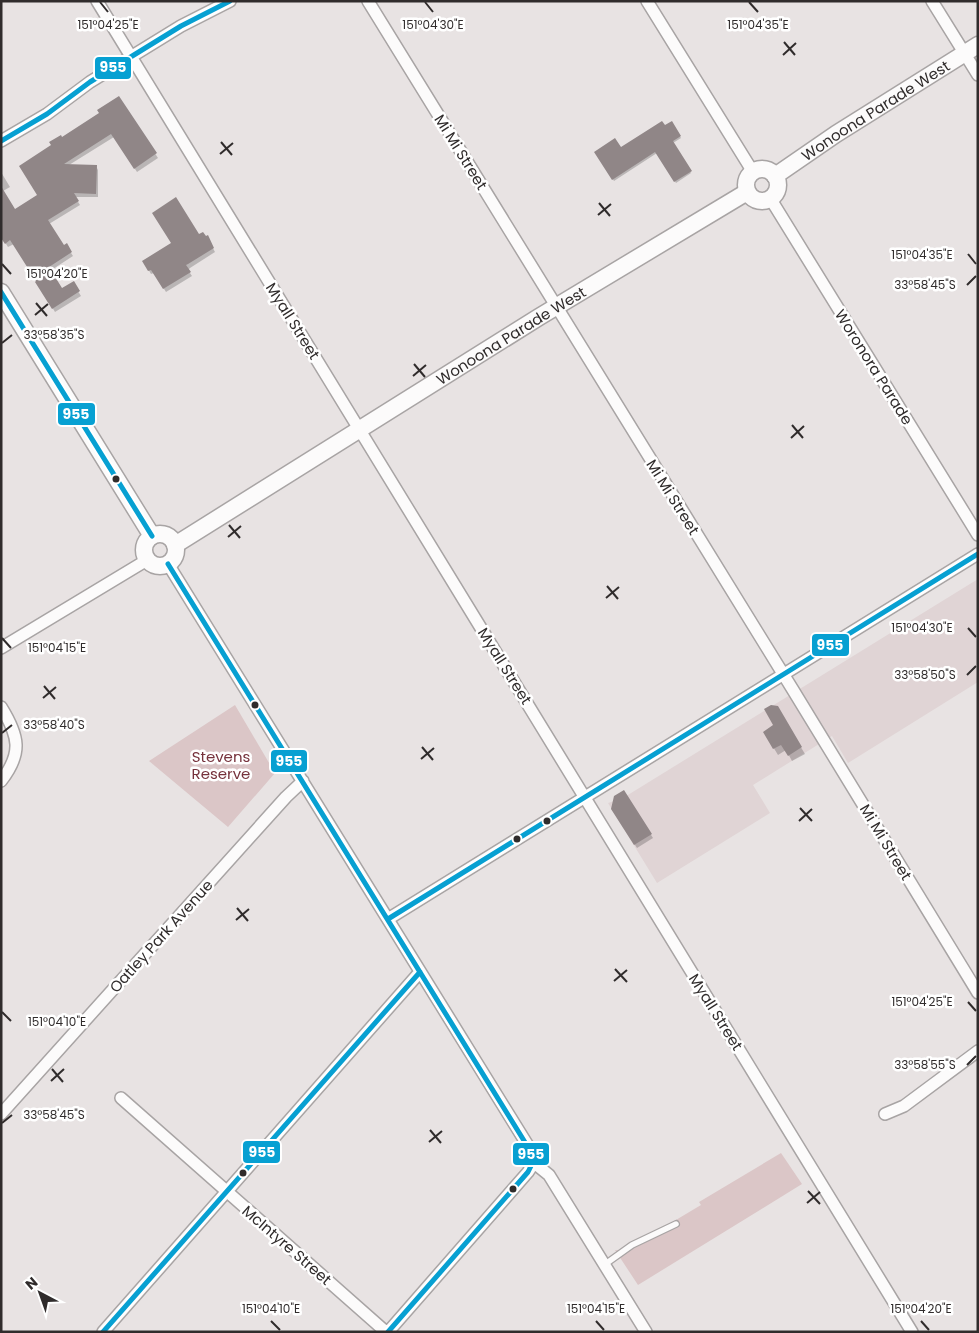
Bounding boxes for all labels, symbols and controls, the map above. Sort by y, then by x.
text: 151°04'25"E [77,16,139,33]
text: 151°04'30"E [402,16,464,33]
text: 151°04'35"E [727,16,789,33]
street label: Wonoona Parade West [797,55,953,165]
line badge: 955 [94,56,132,80]
text: 955 [100,57,126,77]
street label: Mi Mi Street [430,110,492,194]
text: 151°04'35"E [891,246,953,263]
text: 151°04'20"E [26,265,88,282]
text: 33°58'45"S [894,276,956,293]
street label: Myall Street [261,279,325,363]
street label: Wonoona Parade West [432,281,589,389]
street label: Woronora Parade [830,305,918,429]
text: 33°58'35"S [23,326,85,343]
line badge: 955 [57,402,96,426]
text: 955 [63,404,89,424]
street label: Mi Mi Street [642,455,704,539]
unlabelled marker [111,474,121,484]
text: 151°04'30"E [891,619,953,636]
street label: Myall Street [473,624,537,708]
line badge: 955 [811,633,850,657]
text: 955 [817,635,843,655]
text: 151°04'15"E [28,639,86,656]
text: 33°58'50"S [894,666,956,683]
unlabelled marker [250,700,260,710]
text: 33°58'40"S [23,716,85,733]
park label: Stevens Reserve [192,746,251,784]
line badge: 955 [270,749,308,773]
text: 955 [276,751,302,771]
street label: Mi Mi Street [855,800,917,884]
unlabelled marker [542,816,552,826]
unlabelled marker [512,834,522,844]
street label: Oatley Park Avenue [105,875,217,997]
street label: Myall Street [684,970,748,1054]
text: 151°04'25"E [891,993,953,1010]
text: 151°04'10"E [28,1013,86,1030]
text: 33°58'55"S [894,1056,956,1073]
text: 33°58'45"S [23,1106,85,1123]
line badge: 955 [242,1140,281,1164]
text: 955 [249,1142,275,1162]
line badge: 955 [512,1142,550,1166]
text: 955 [518,1144,544,1164]
unlabelled marker [238,1168,248,1178]
unlabelled marker [508,1184,518,1194]
street label: McIntyre Street [238,1200,336,1290]
north arrow [15,1268,65,1318]
text: N [21,1272,42,1294]
text: 151°04'10"E [242,1300,300,1317]
text: 151°04'15"E [567,1300,625,1317]
text: 151°04'20"E [890,1300,952,1317]

